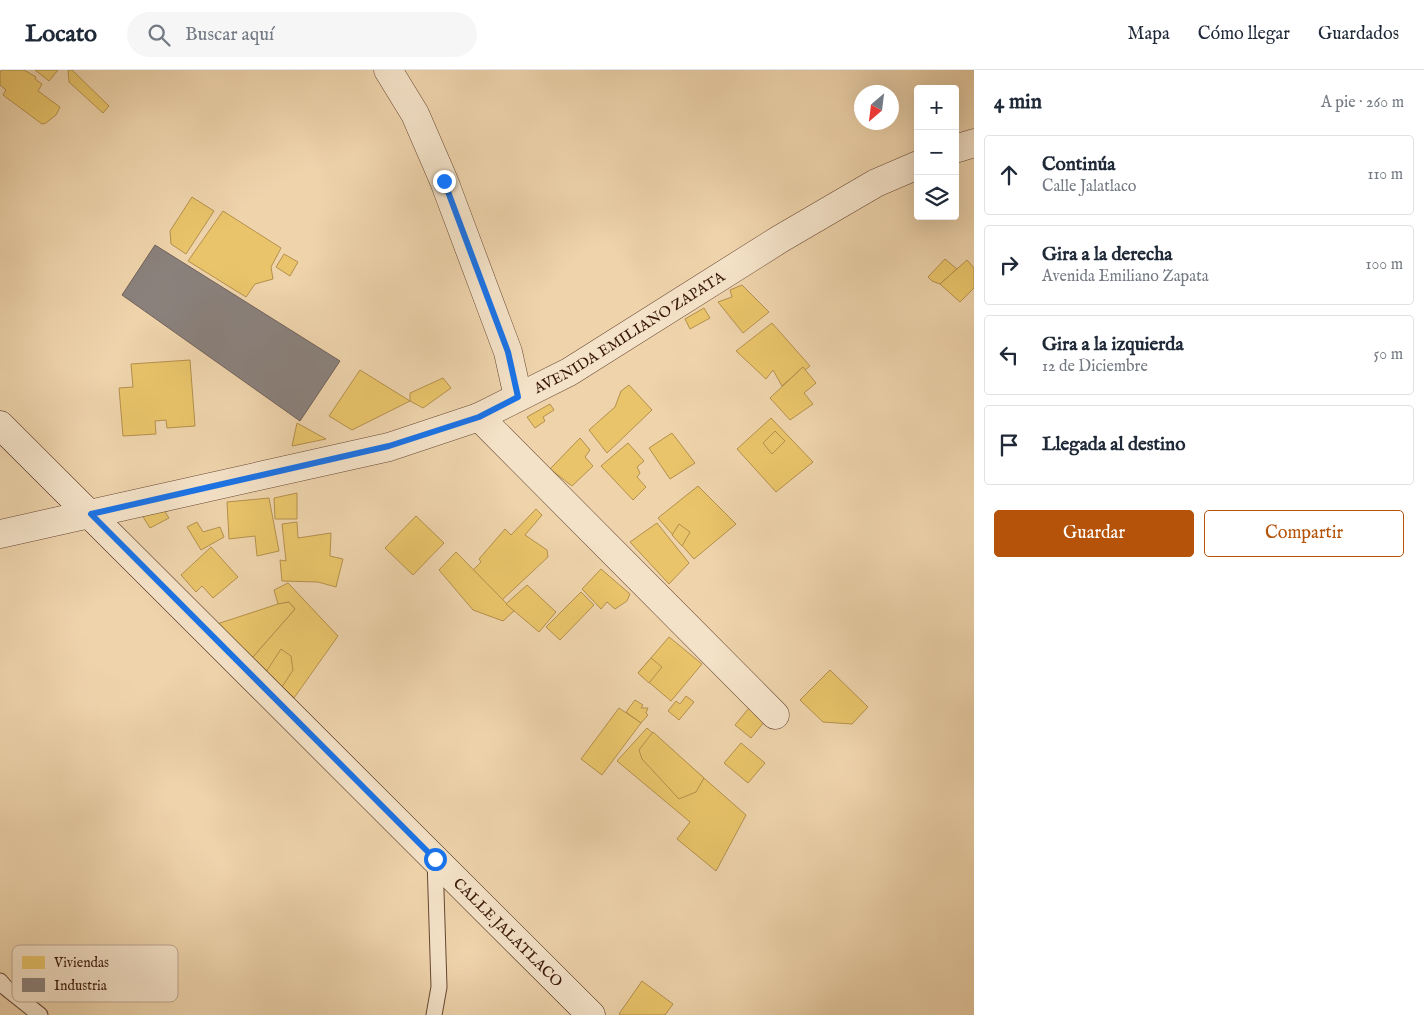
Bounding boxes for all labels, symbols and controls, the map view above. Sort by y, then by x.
search box [127,12,477,57]
text: Locato [25,19,97,50]
icon: search [145,21,173,49]
text: Buscar aquí [185,23,274,47]
text: Mapa [1127,23,1170,46]
text: Cómo llegar [1198,23,1290,46]
text: Guardados [1318,23,1399,46]
north arrow [854,85,899,130]
map controls [914,85,959,220]
button: + [914,85,959,130]
text: 4 min [994,89,1042,116]
text: A pie · 260 m [1321,93,1404,113]
button: − [914,130,959,175]
text: Continúa [1042,153,1116,177]
icon: ahead [995,161,1023,189]
text: 110 m [1367,165,1403,185]
route end [433,170,456,193]
button: layers [914,175,959,220]
text: Calle Jalatlaco [1042,177,1136,197]
text: Gira a la derecha [1042,243,1172,267]
icon: right [995,251,1023,279]
text: 100 m [1366,255,1403,275]
street label: AVENIDA EMILIANO ZAPATA [530,266,729,398]
text: Avenida Emiliano Zapata [1042,267,1209,287]
text: Gira a la izquierda [1042,333,1184,357]
icon: left [995,341,1023,369]
text: 50 m [1374,345,1403,365]
text: 12 de Diciembre [1042,357,1148,377]
icon: arrive [995,431,1023,459]
text: Llegada al destino [1042,433,1185,457]
button: Guardar [994,510,1194,557]
button: Compartir [1204,510,1404,557]
route start [424,848,447,871]
street label: CALLE JALATLACO [449,874,567,991]
legend [12,945,178,1002]
text: Viviendas [53,954,109,972]
text: Industria [54,977,108,995]

